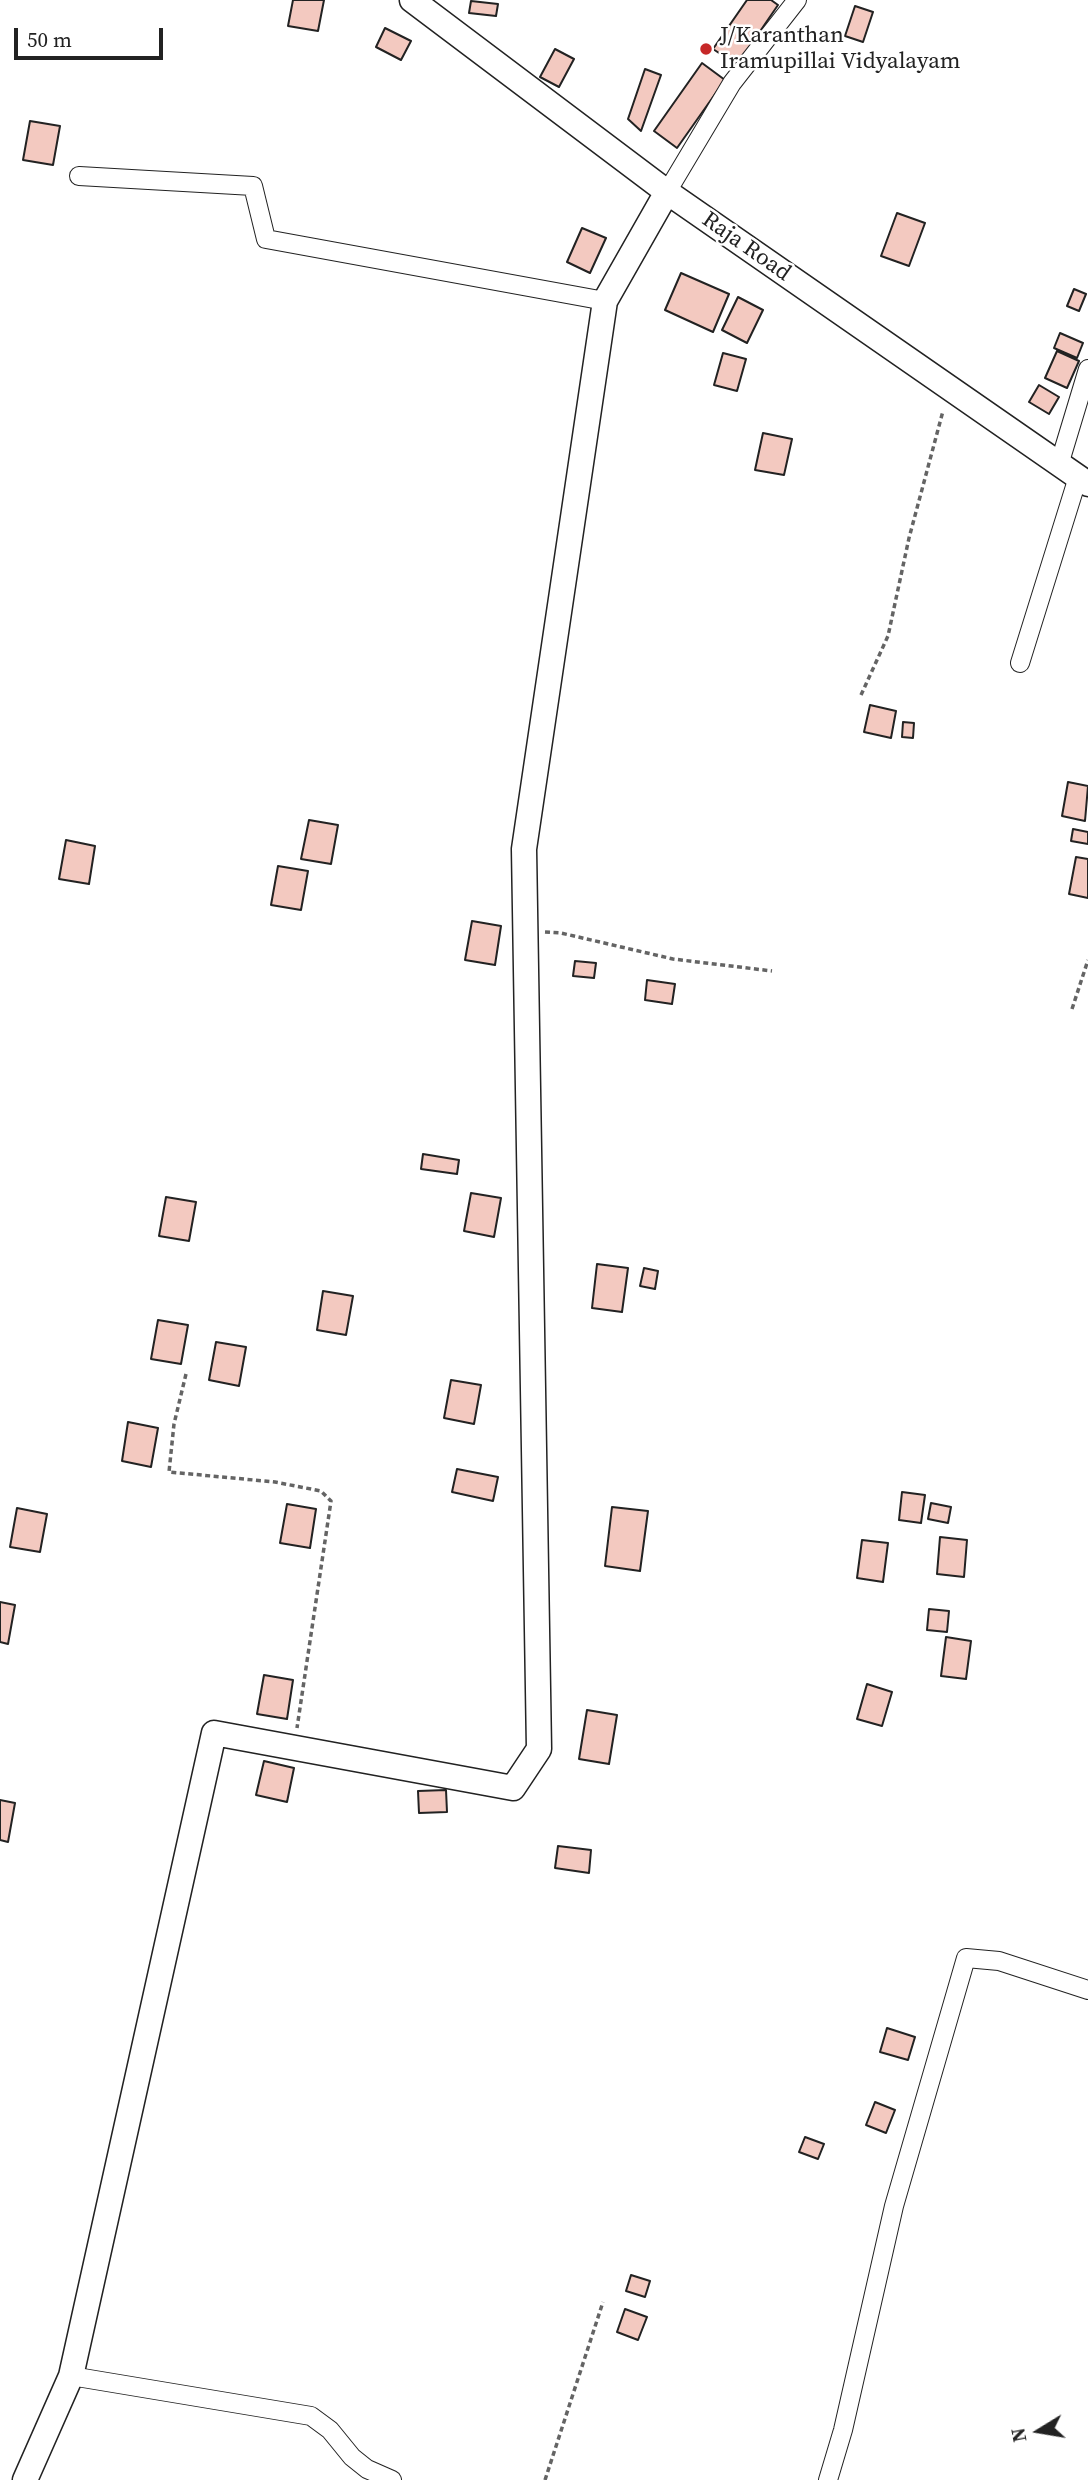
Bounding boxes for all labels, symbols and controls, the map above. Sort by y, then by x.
scale bar [18,14,166,58]
place label: J/Karanthan Iramupillai Vidyalayam [720,22,960,76]
text: 50 m [27,25,72,54]
marker: J/Karanthan Iramupillai Vidyalayam [698,41,714,57]
street label: Raja Road [696,206,796,288]
north arrow [1004,2396,1074,2466]
text: N [1004,2426,1032,2444]

